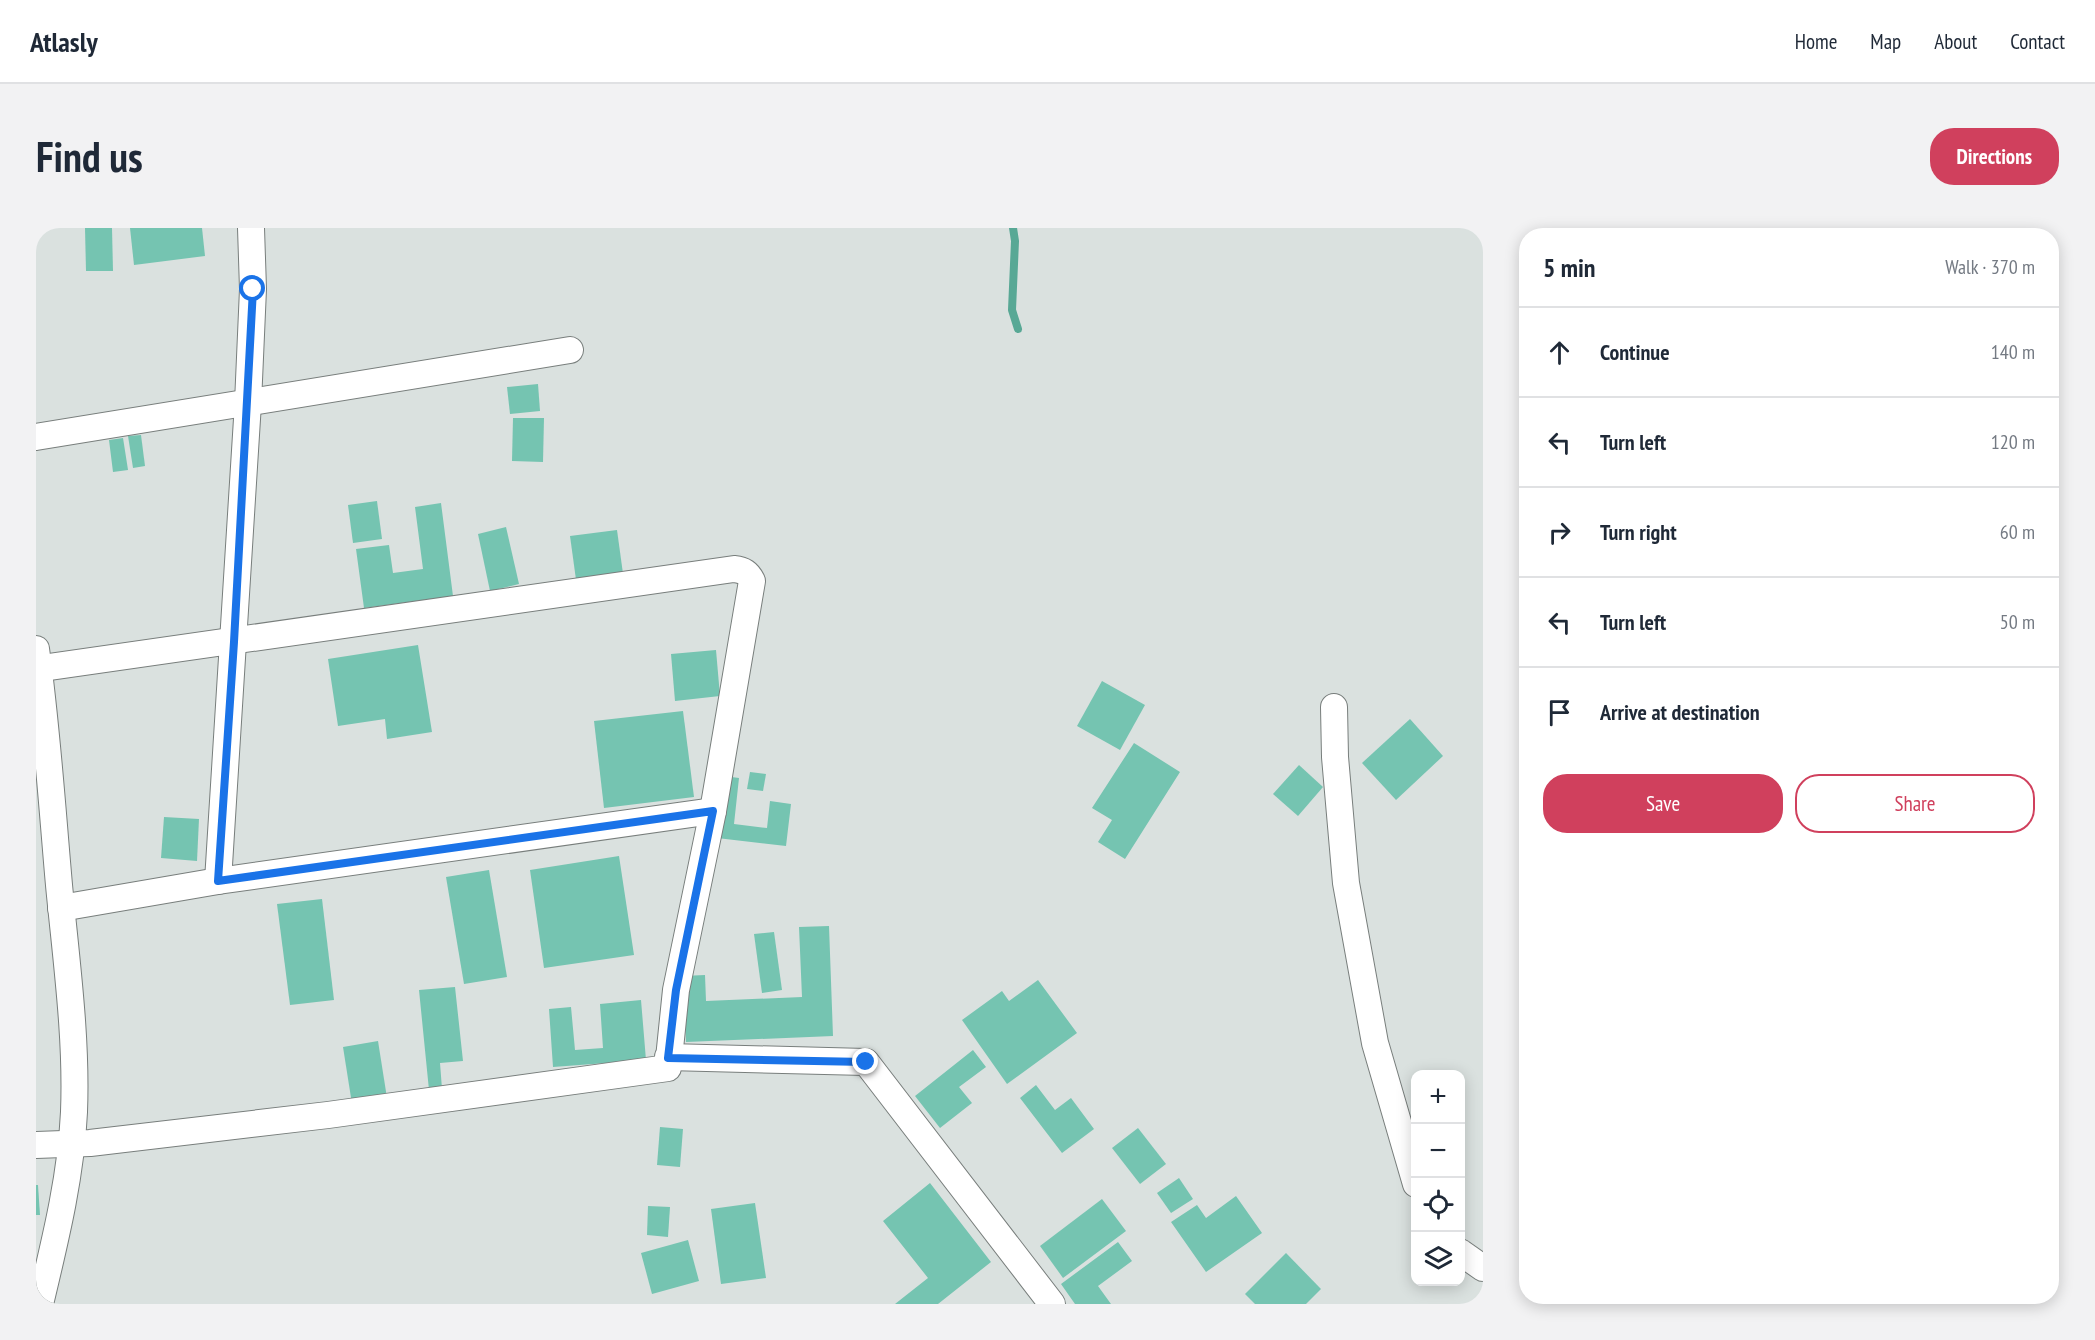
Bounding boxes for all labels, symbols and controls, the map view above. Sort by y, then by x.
text: Atlasly [30,23,98,60]
text: Home [1795,28,1837,55]
text: Map [1870,28,1901,55]
text: About [1934,28,1977,55]
text: Contact [2010,28,2065,55]
button: Directions [1930,128,2059,185]
text: Find us [36,129,143,184]
text: 5 min [1543,251,1596,284]
text: Walk · 370 m [1945,254,2035,280]
route start [239,275,265,301]
icon: ahead [1543,336,1576,369]
text: Continue [1600,338,1670,366]
text: 140 m [1991,339,2035,365]
icon: left [1543,426,1576,459]
text: Turn left [1600,428,1666,456]
text: 120 m [1991,429,2035,455]
icon: right [1543,516,1576,549]
text: Turn right [1600,518,1677,546]
text: 60 m [2000,519,2035,545]
icon: left [1543,606,1576,639]
text: Turn left [1600,608,1666,636]
text: 50 m [2000,609,2035,635]
icon: arrive [1543,696,1576,729]
text: Arrive at destination [1600,698,1760,726]
button: Save [1543,774,1783,833]
button: Share [1795,774,2035,833]
route end [852,1048,878,1074]
map controls [1411,1070,1465,1286]
button: + [1411,1070,1465,1124]
button: − [1411,1124,1465,1178]
button: locate [1411,1178,1465,1232]
button: layers [1411,1232,1465,1286]

